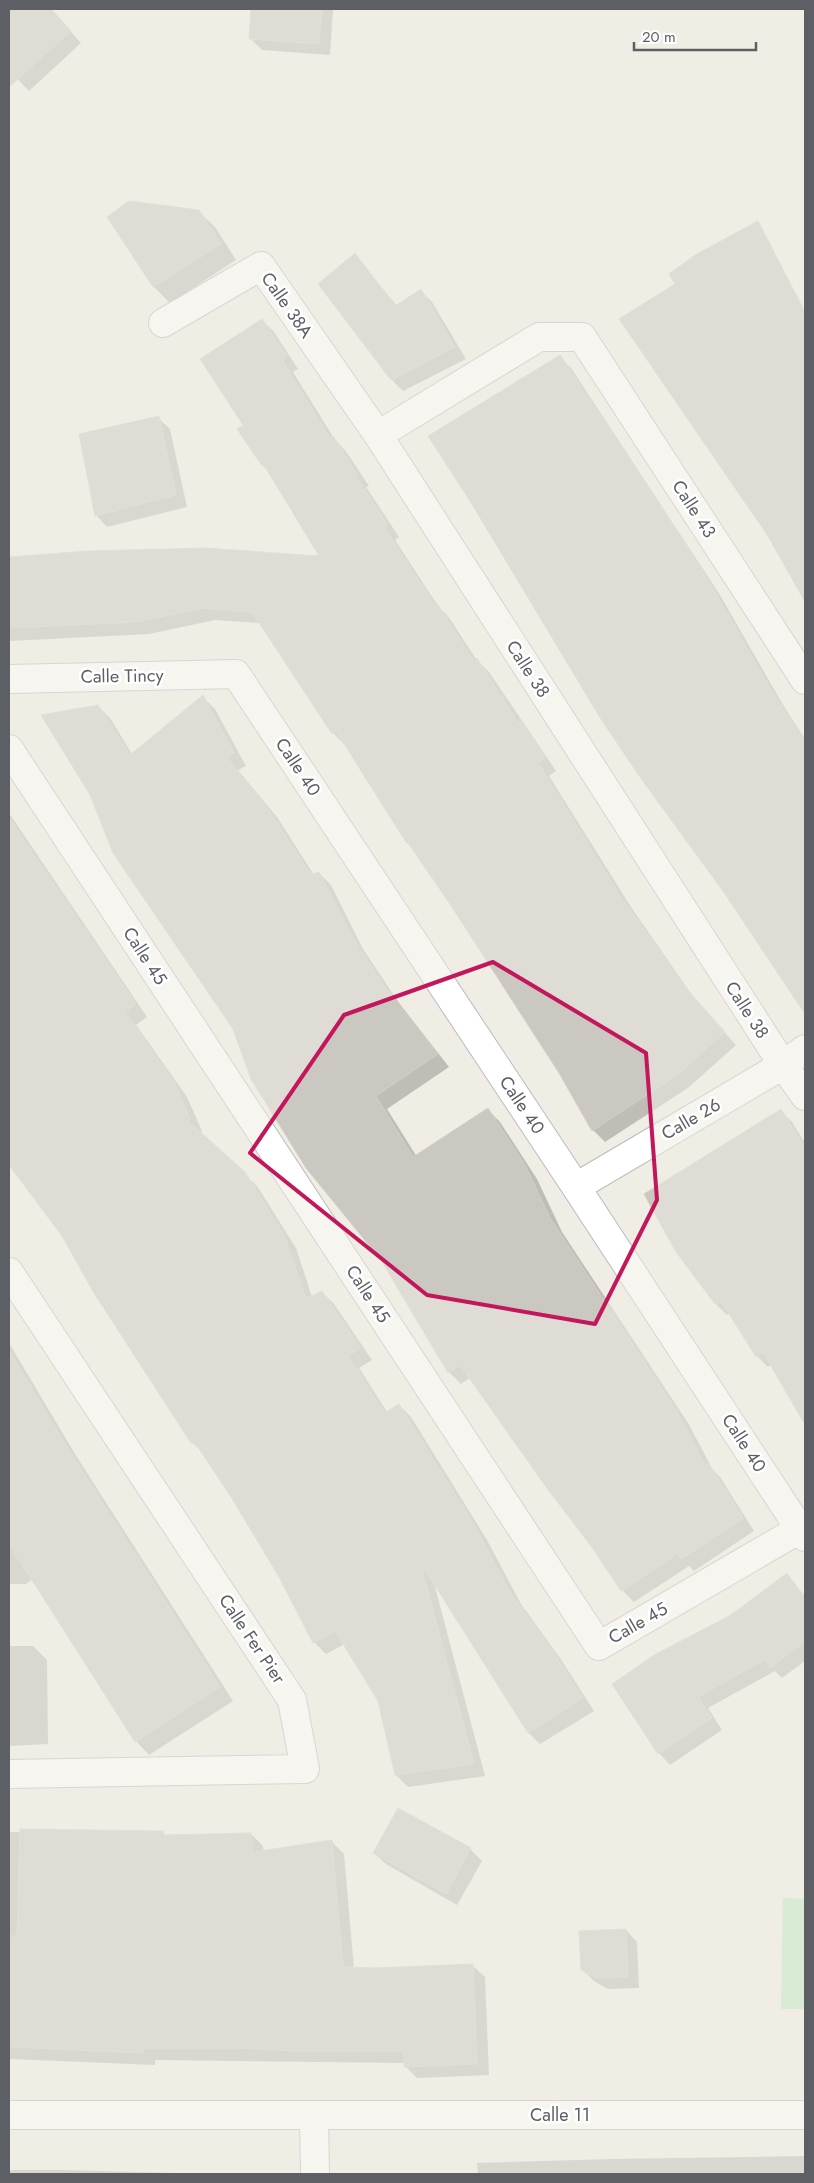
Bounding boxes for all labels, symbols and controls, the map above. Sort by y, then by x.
scale bar [634,20,756,52]
text: 20 m [642,26,676,48]
street label: Calle 38A [255,267,319,343]
street label: Calle 43 [666,475,722,543]
street label: Calle 38 [500,635,556,703]
street label: Calle Tincy [80,662,164,690]
street label: Calle 40 [269,733,327,801]
street label: Calle 45 [117,922,173,990]
street label: Calle 38 [719,976,775,1044]
street label: Calle 40 [493,1071,551,1139]
street label: Calle 26 [657,1092,725,1146]
street label: Calle 45 [340,1260,396,1328]
street label: Calle 40 [715,1409,773,1478]
street label: Calle Fer Pier [212,1589,292,1690]
street label: Calle 45 [604,1596,672,1650]
street label: Calle 11 [530,2102,590,2128]

